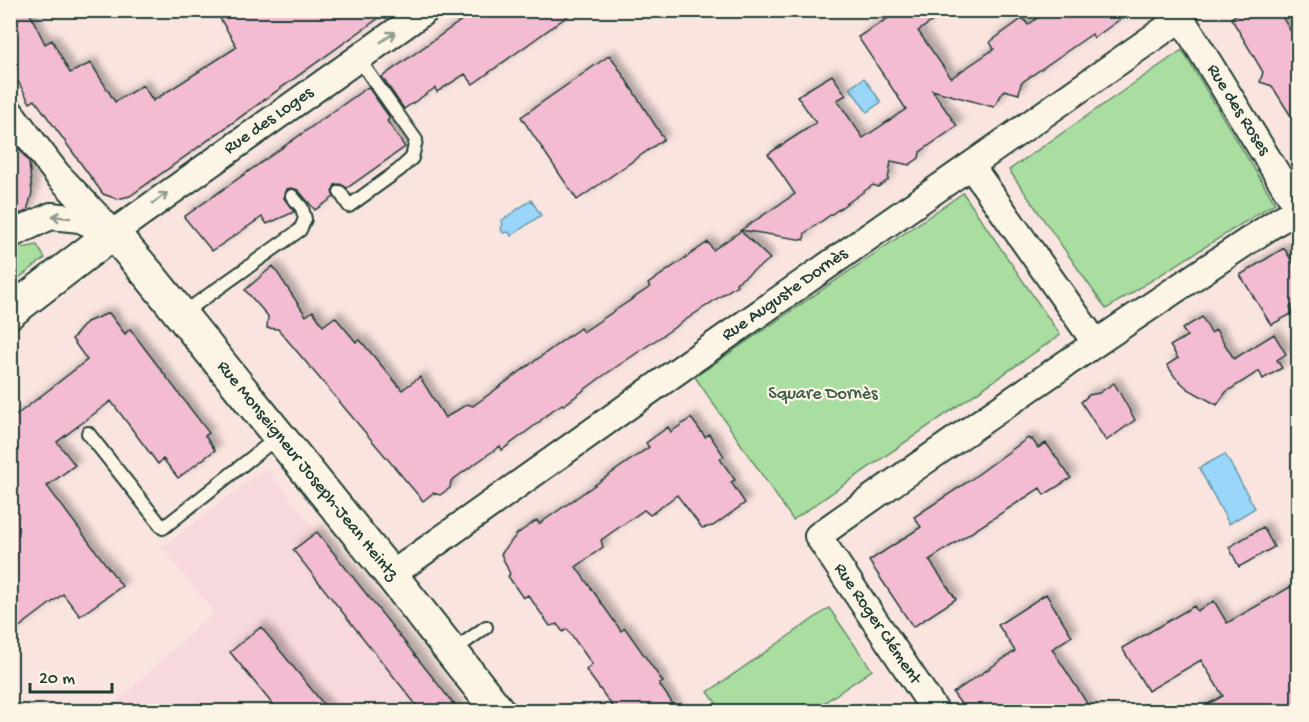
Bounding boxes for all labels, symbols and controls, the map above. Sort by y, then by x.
one-way arrow [379,31,395,43]
street label: Rue des Roses [1202,61,1275,161]
street label: Rue des Loges [220,82,319,159]
one-way arrow [152,192,168,204]
one-way arrow [52,211,71,222]
street label: Rue Auguste Dornès [718,243,853,346]
street label: Rue Monseigneur Joseph-Jean Heintz [212,357,403,586]
park label: Square Dornès [768,384,879,405]
street label: Rue Roger Clément [829,560,926,690]
scale bar [30,656,112,694]
text: 20 m [39,669,75,690]

